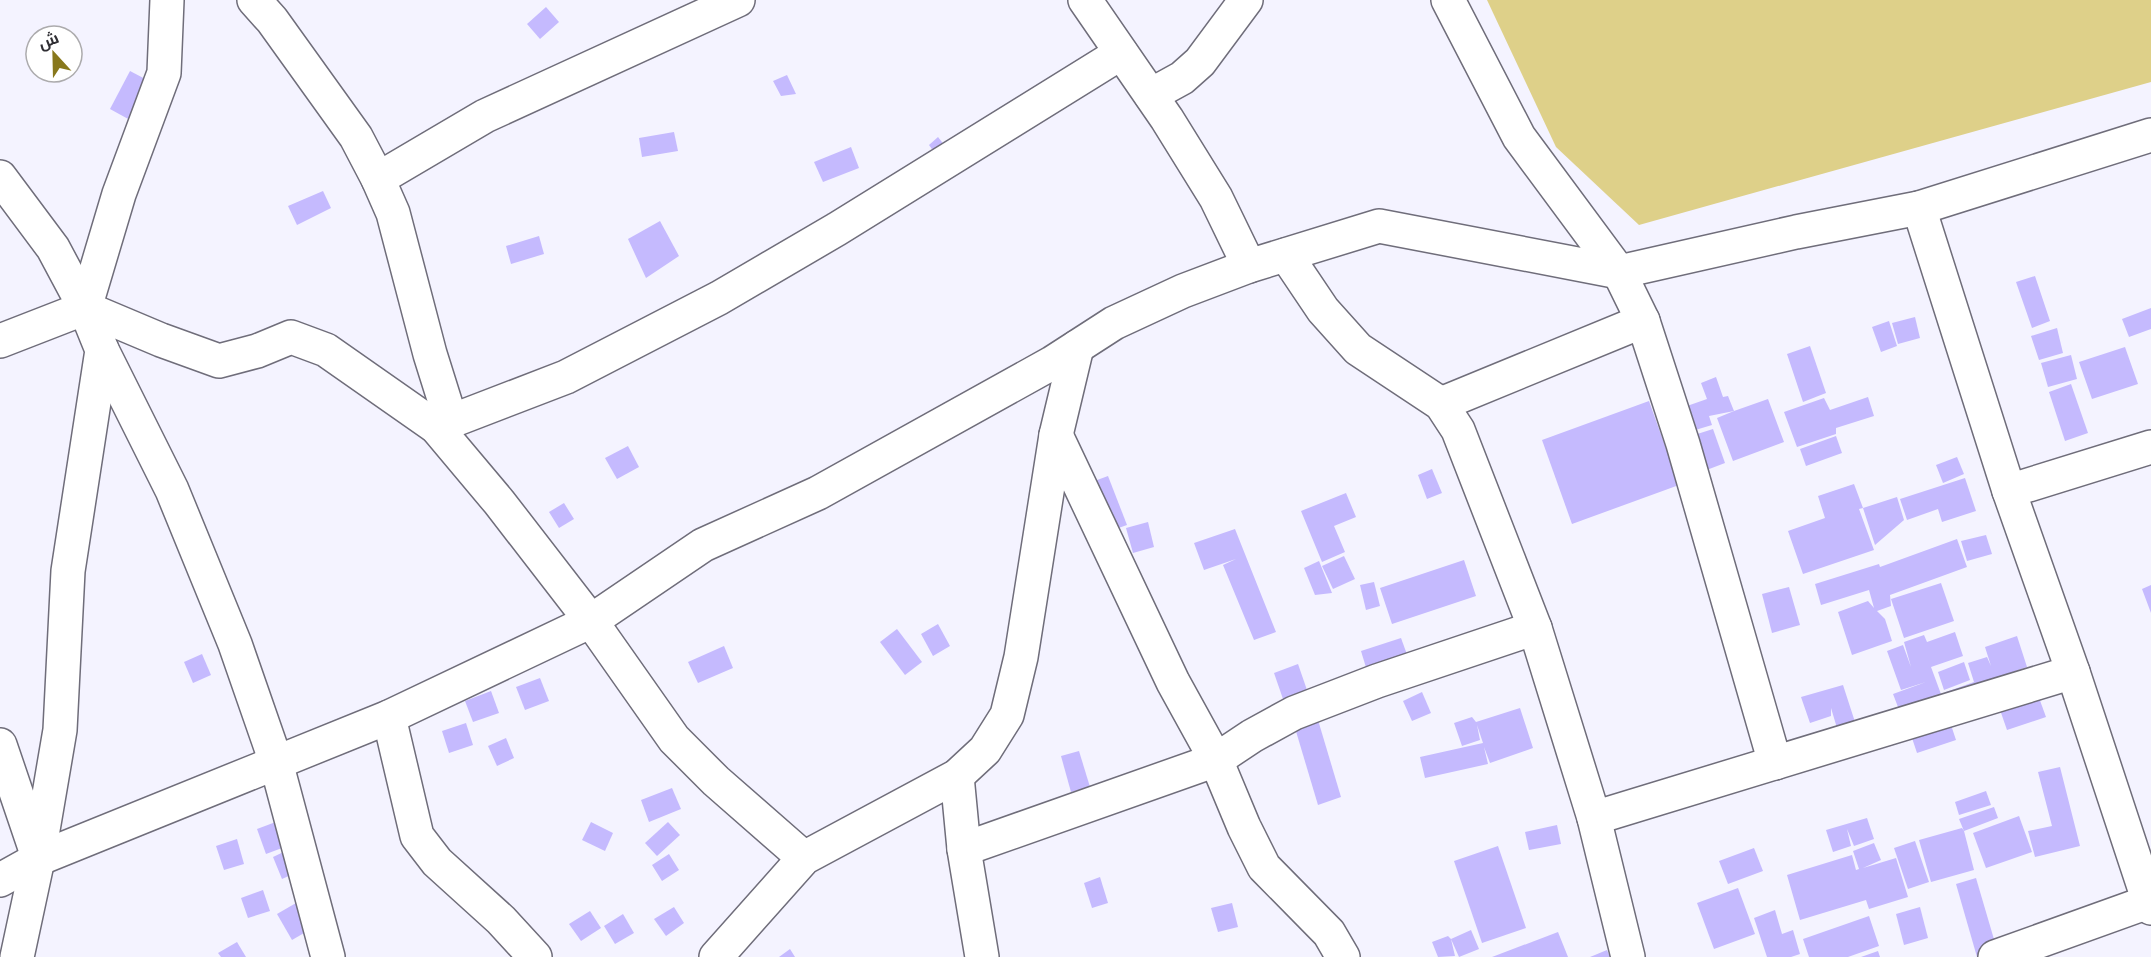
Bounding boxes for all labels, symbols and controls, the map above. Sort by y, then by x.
north arrow [24,24,84,84]
text: ش [35,26,62,54]

